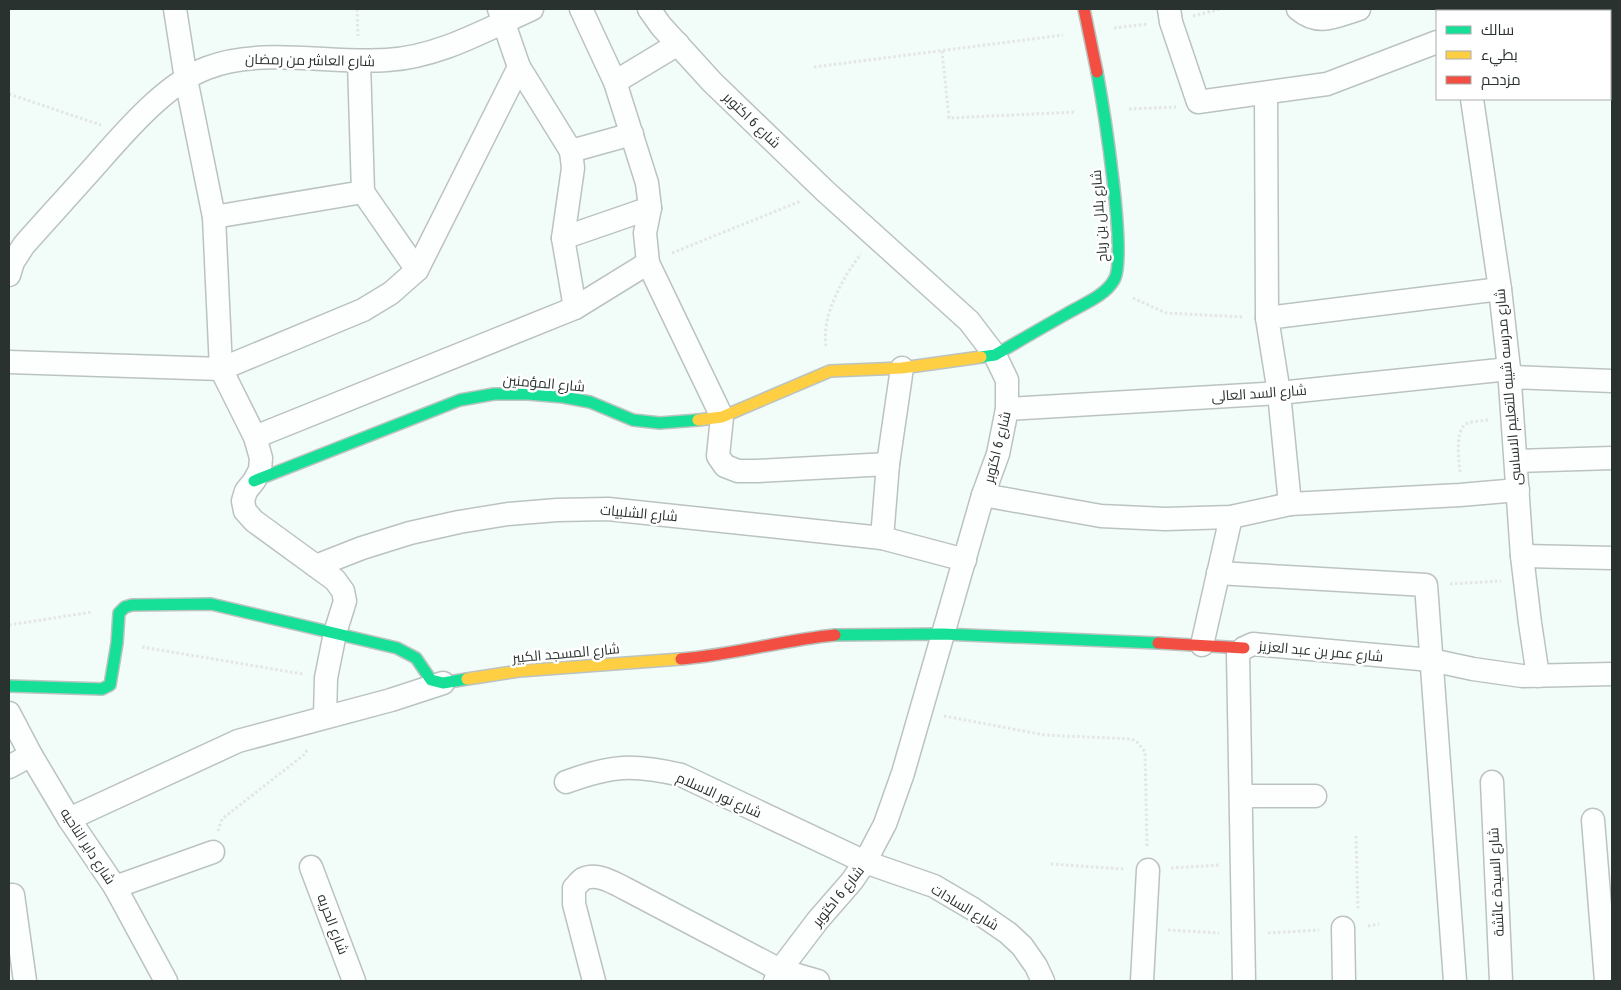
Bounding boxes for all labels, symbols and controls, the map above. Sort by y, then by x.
legend [1436,10,1611,100]
text: سالك [1481,21,1514,39]
text: بطيء [1481,46,1518,67]
street label: شارع العاشر من رمضان [245,51,375,70]
text: مزدحم [1481,71,1521,90]
street label: شارع 6 اكتوبر [719,88,784,152]
street label: شارع بلال بن رباح [1088,169,1111,263]
street label: شارع مدرسه شيبه للتعليم الاساسى [1491,288,1527,486]
street label: شارع المؤمنين [502,371,586,396]
street label: شارع السد العالى [1211,382,1307,405]
street label: شارع 6 اكتوبر [980,410,1015,486]
street label: شارع الشلبيات [600,502,678,525]
street label: شارع عمر بن عبد العزيز [1257,637,1384,665]
street label: شارع المسجد الكبير [511,640,621,667]
street label: شارع نور الاسلام [673,769,764,823]
street label: شارع داير الناحيه [57,805,119,888]
street label: شارع السيدة عائشة [1485,827,1508,937]
street label: شارع 6 اكتوبر [808,863,868,931]
street label: شارع السادات [928,881,1002,934]
street label: شارع الحريه [313,891,352,957]

